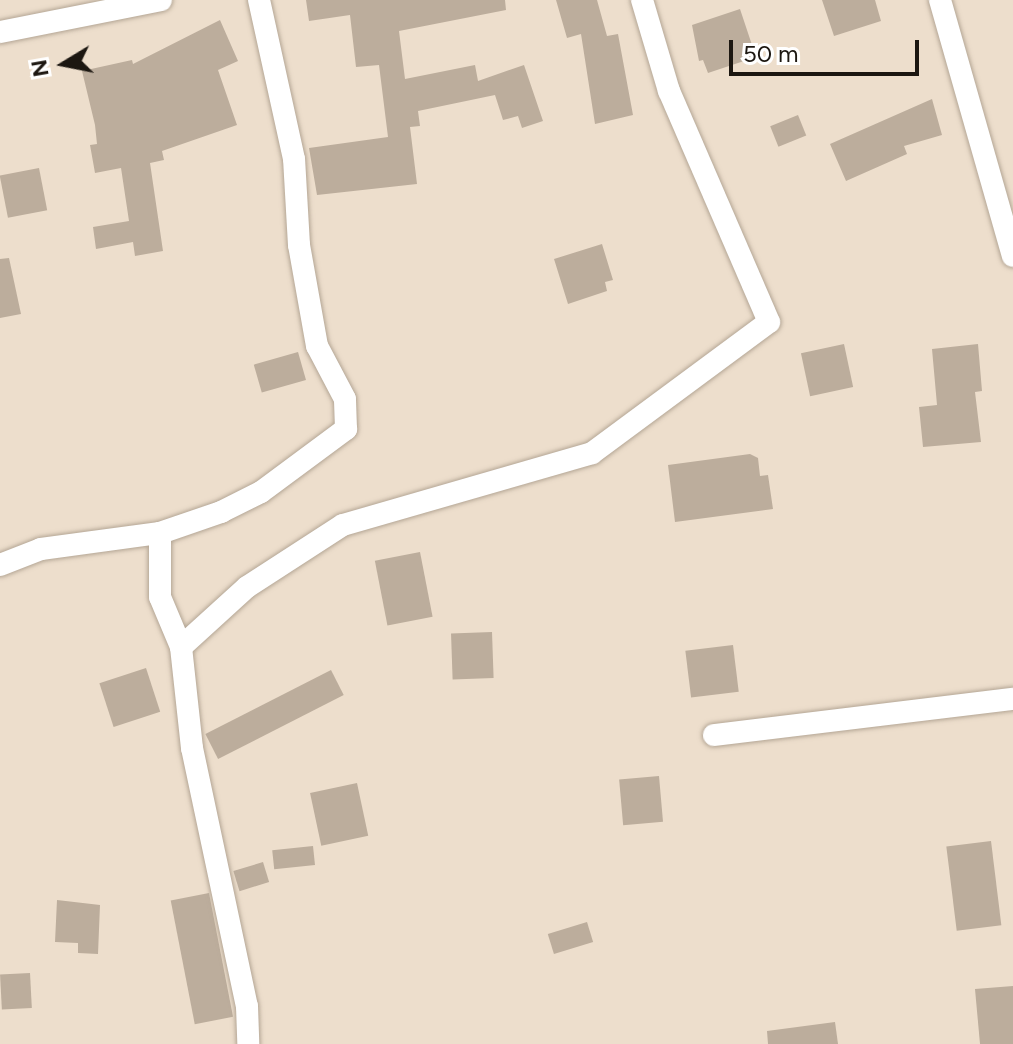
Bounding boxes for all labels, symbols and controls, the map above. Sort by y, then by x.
north arrow [24,24,104,104]
scale bar [733,24,923,74]
text: 50 m [743,39,799,68]
text: N [25,58,55,79]

